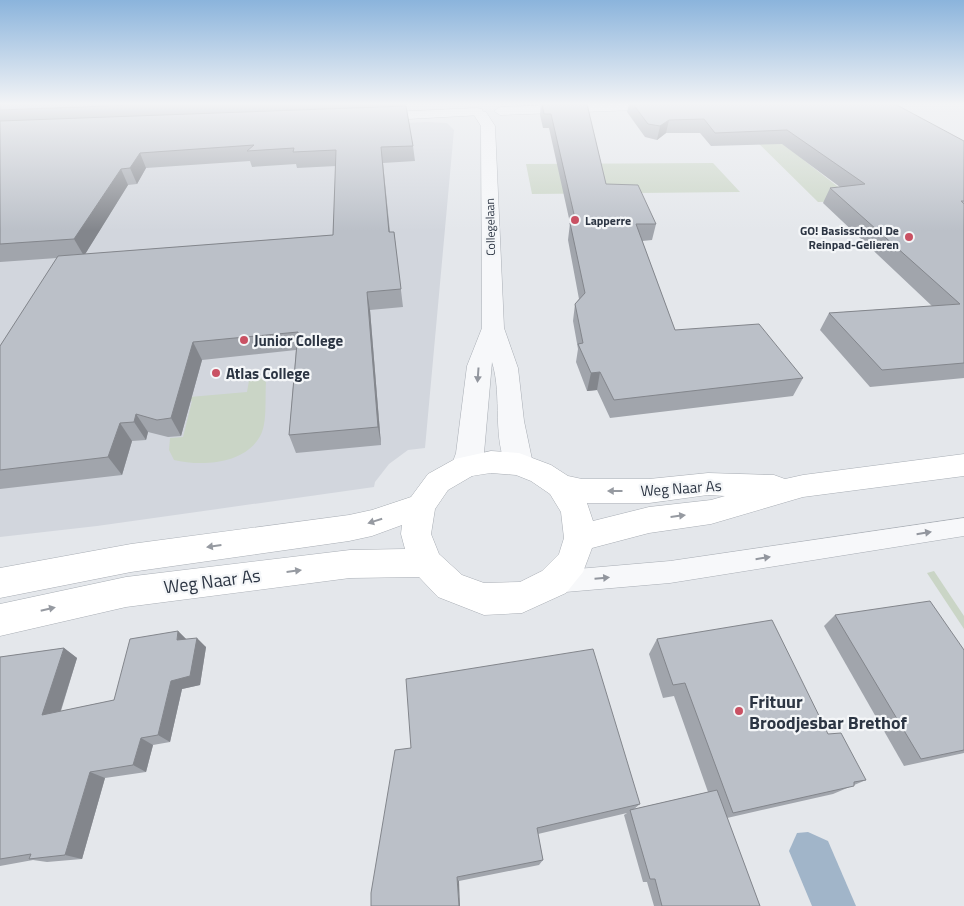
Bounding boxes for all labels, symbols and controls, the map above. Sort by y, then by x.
street label: Collegelaan [480,198,500,256]
place label: Lapperre [585,211,631,230]
marker: Lapperre [569,214,581,226]
place label: GO! Basisschool De Reinpad-Gelieren [800,221,899,254]
marker: GO! Basisschool De Reinpad-Gelieren [903,231,915,243]
place label: Junior College [254,329,344,352]
marker: Junior College [238,334,250,346]
place label: Atlas College [226,362,310,385]
marker: Atlas College [210,367,222,379]
one-way arrow [474,367,482,383]
street label: Weg Naar As [640,474,722,502]
one-way arrow [606,487,622,495]
one-way arrow [671,512,687,520]
one-way arrow [367,518,382,526]
one-way arrow [916,529,932,537]
one-way arrow [206,543,222,551]
one-way arrow [756,553,772,561]
street label: Weg Naar As [162,562,262,600]
one-way arrow [287,567,303,575]
one-way arrow [595,574,611,582]
one-way arrow [40,605,55,613]
place label: Frituur Broodjesbar Brethof [749,688,908,736]
marker: Frituur Broodjesbar Brethof [733,705,745,717]

